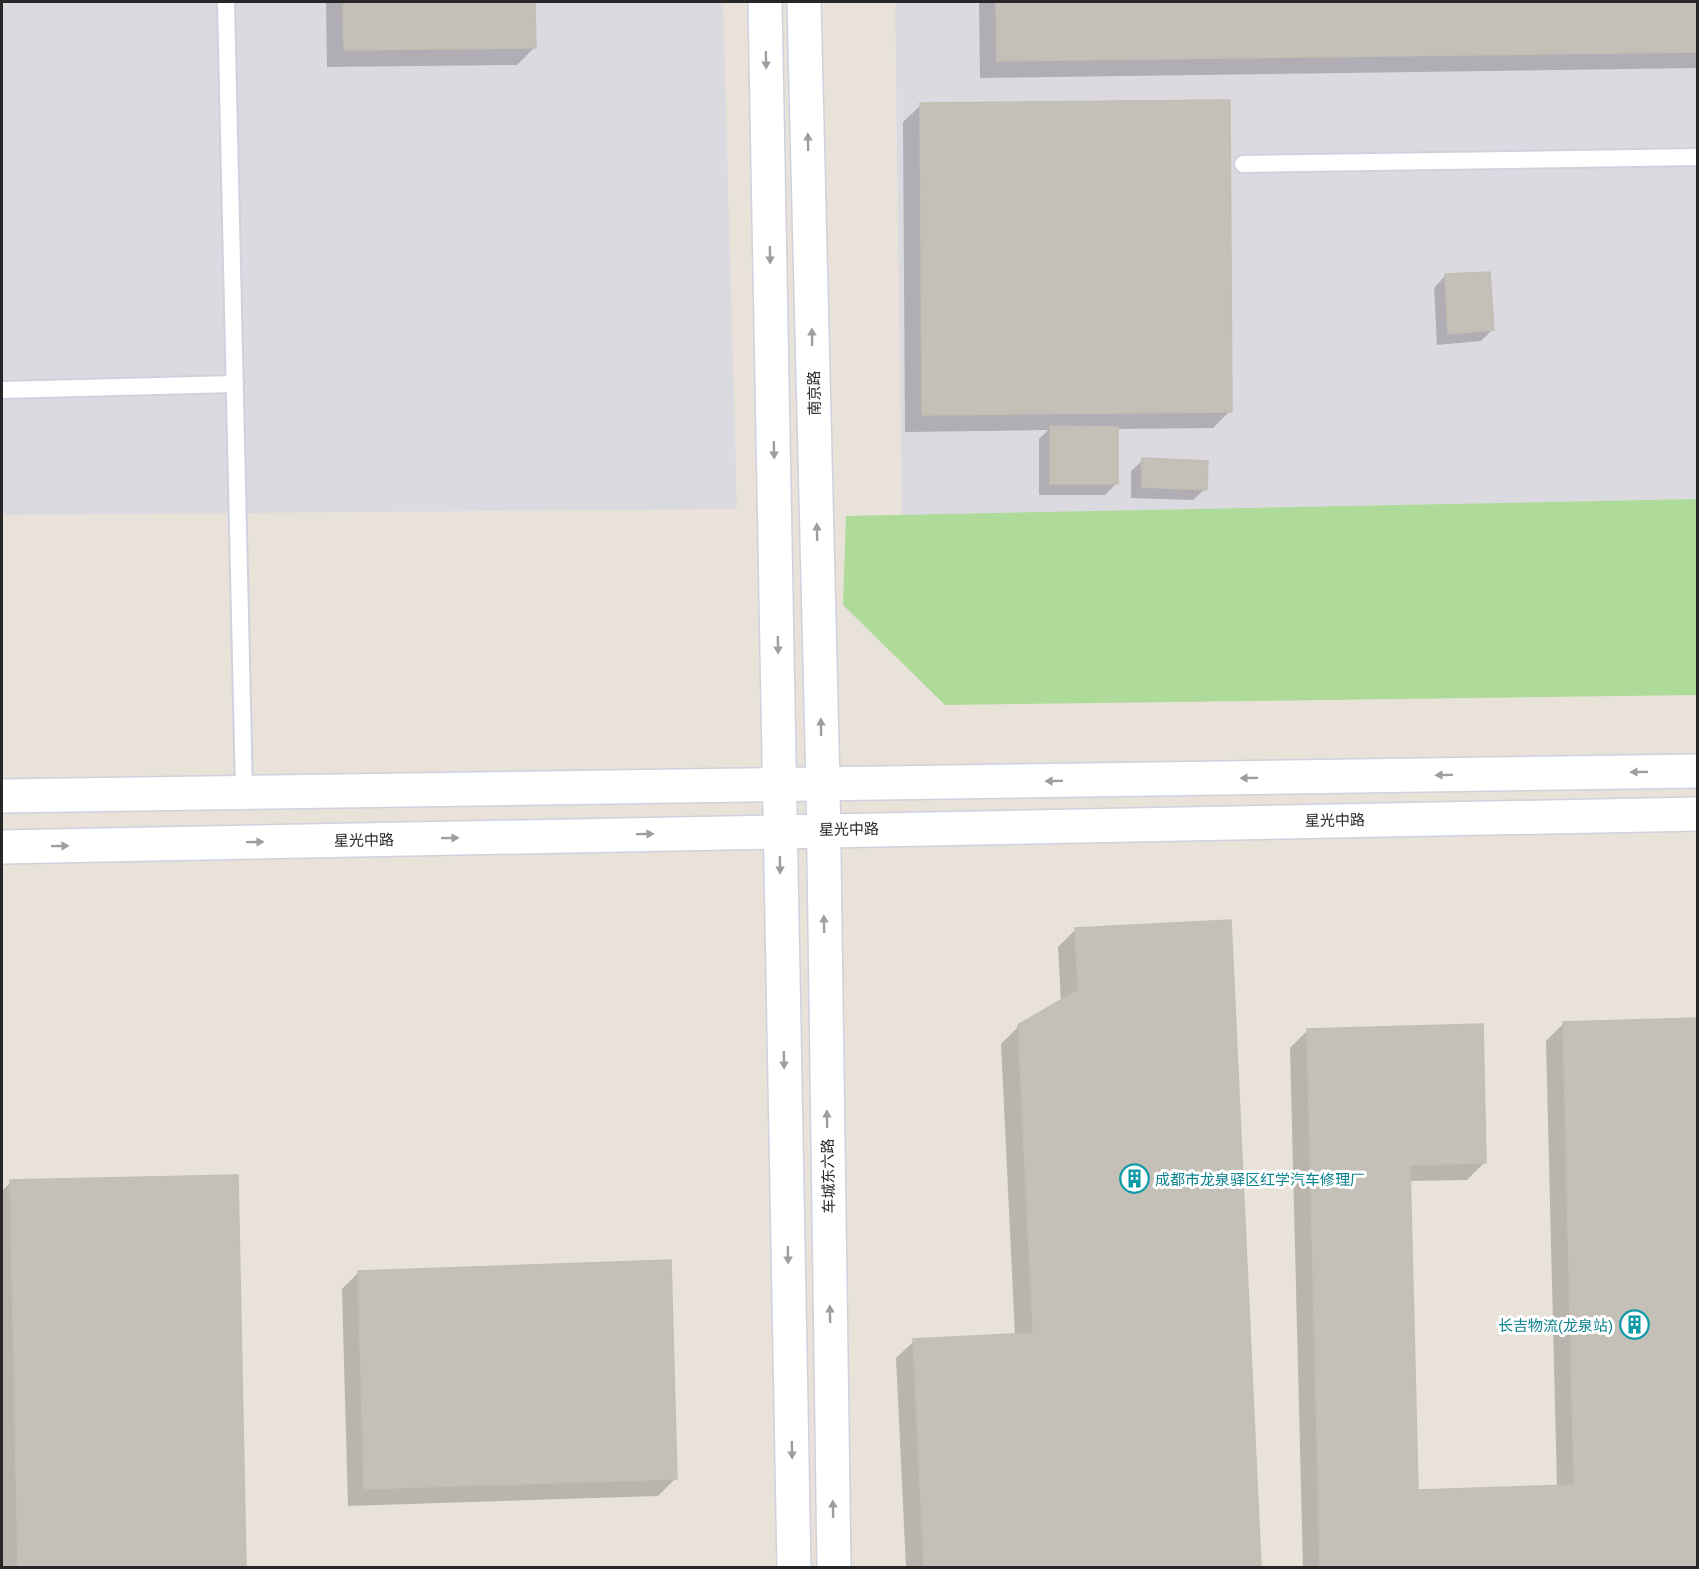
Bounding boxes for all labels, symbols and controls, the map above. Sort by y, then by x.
one-way arrow [762,50,771,69]
one-way arrow [803,132,812,151]
one-way arrow [765,245,775,264]
one-way arrow [807,327,817,346]
street label: 南京路 [805,370,823,416]
one-way arrow [769,440,779,459]
one-way arrow [812,522,822,541]
one-way arrow [773,635,782,654]
one-way arrow [817,717,826,736]
one-way arrow [1630,767,1649,777]
one-way arrow [1435,770,1454,780]
one-way arrow [1240,773,1259,783]
one-way arrow [1045,777,1064,786]
street label: 星光中路 [1305,811,1365,829]
street label: 星光中路 [819,820,879,838]
one-way arrow [635,829,654,839]
street label: 星光中路 [334,831,394,849]
one-way arrow [440,833,459,843]
one-way arrow [245,837,264,847]
one-way arrow [50,841,69,851]
one-way arrow [776,855,785,874]
one-way arrow [819,915,829,934]
one-way arrow [779,1050,789,1069]
one-way arrow [822,1110,832,1129]
street label: 车城东六路 [819,1138,837,1214]
building icon: 成都市龙泉驿区红学汽车修理厂 [1118,1163,1150,1195]
place label: 成都市龙泉驿区红学汽车修理厂 [1155,1171,1365,1188]
one-way arrow [783,1245,793,1264]
one-way arrow [825,1305,835,1324]
building icon: 长吉物流(龙泉站) [1618,1309,1650,1341]
place label: 长吉物流(龙泉站) [1498,1317,1613,1334]
one-way arrow [787,1440,797,1459]
one-way arrow [828,1500,838,1519]

